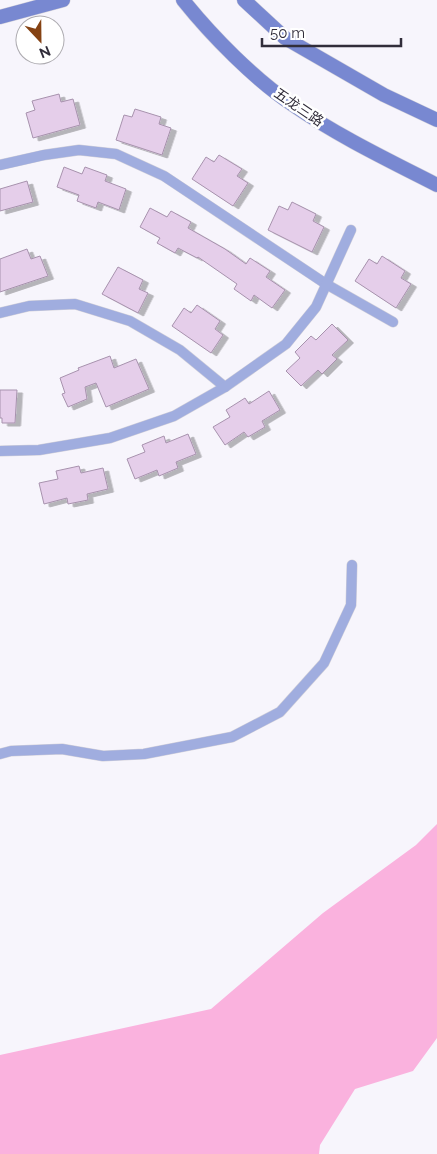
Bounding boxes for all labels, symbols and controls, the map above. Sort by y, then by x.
north arrow [15,15,65,65]
scale bar [262,15,401,47]
text: 50 m [270,24,305,42]
text: N [37,43,53,61]
street label: 五龙三路 [271,85,327,129]

